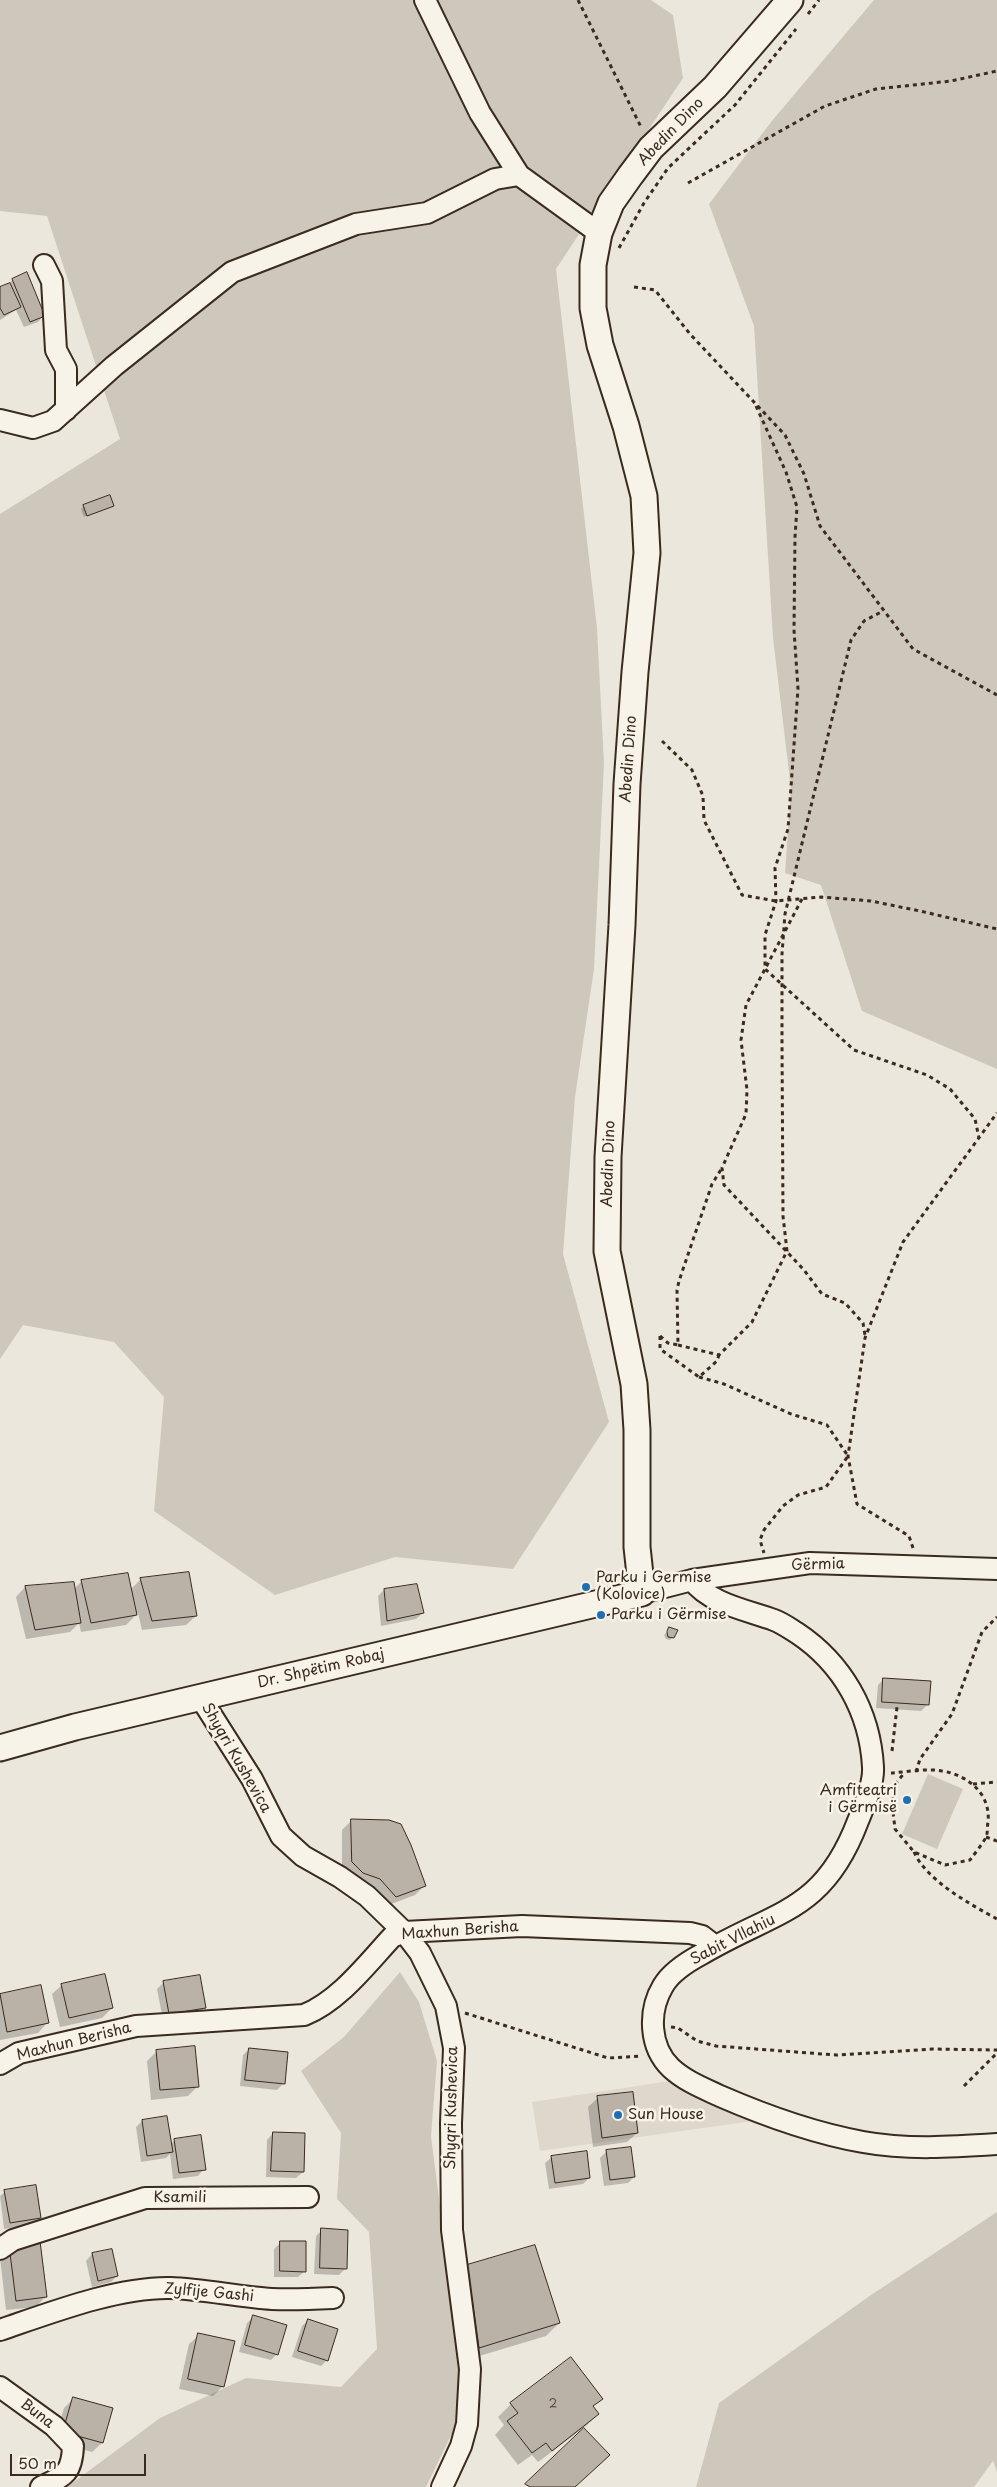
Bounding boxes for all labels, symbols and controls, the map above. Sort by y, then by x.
street label: Abedin Dino [634,94,708,170]
street label: Abedin Dino [617,715,641,803]
street label: Abedin Dino [598,1120,620,1208]
street label: Gërmia [791,1555,845,1575]
place label: Parku i Germise (Kolovice) [596,1569,711,1604]
marker: Parku i Germise (Kolovice) [580,1581,592,1593]
place label: Parku i Gërmise [611,1606,726,1624]
marker: Parku i Gërmise [595,1609,607,1621]
street label: Dr. Shpëtim Robaj [256,1646,386,1692]
street label: Shyqri Kushevica [197,1700,275,1816]
place label: Amfiteatri i Gërmisë [820,1782,897,1817]
marker: Amfiteatri i Gërmisë [901,1794,913,1806]
street label: Sabit Vllahiu [687,1911,779,1969]
street label: Maxhun Berisha [401,1918,519,1944]
street label: Maxhun Berisha [15,2019,133,2065]
street label: Shyqri Kushevica [442,2046,462,2170]
place label: Sun House [628,2106,704,2124]
marker: Sun House [612,2109,624,2121]
street label: Ksamili [153,2189,207,2207]
street label: Zylfije Gashi [163,2280,255,2306]
street label: Buna [17,2396,57,2432]
house number: 2 [549,2398,557,2412]
scale bar [12,2444,149,2476]
text: 50 m [18,2451,57,2474]

